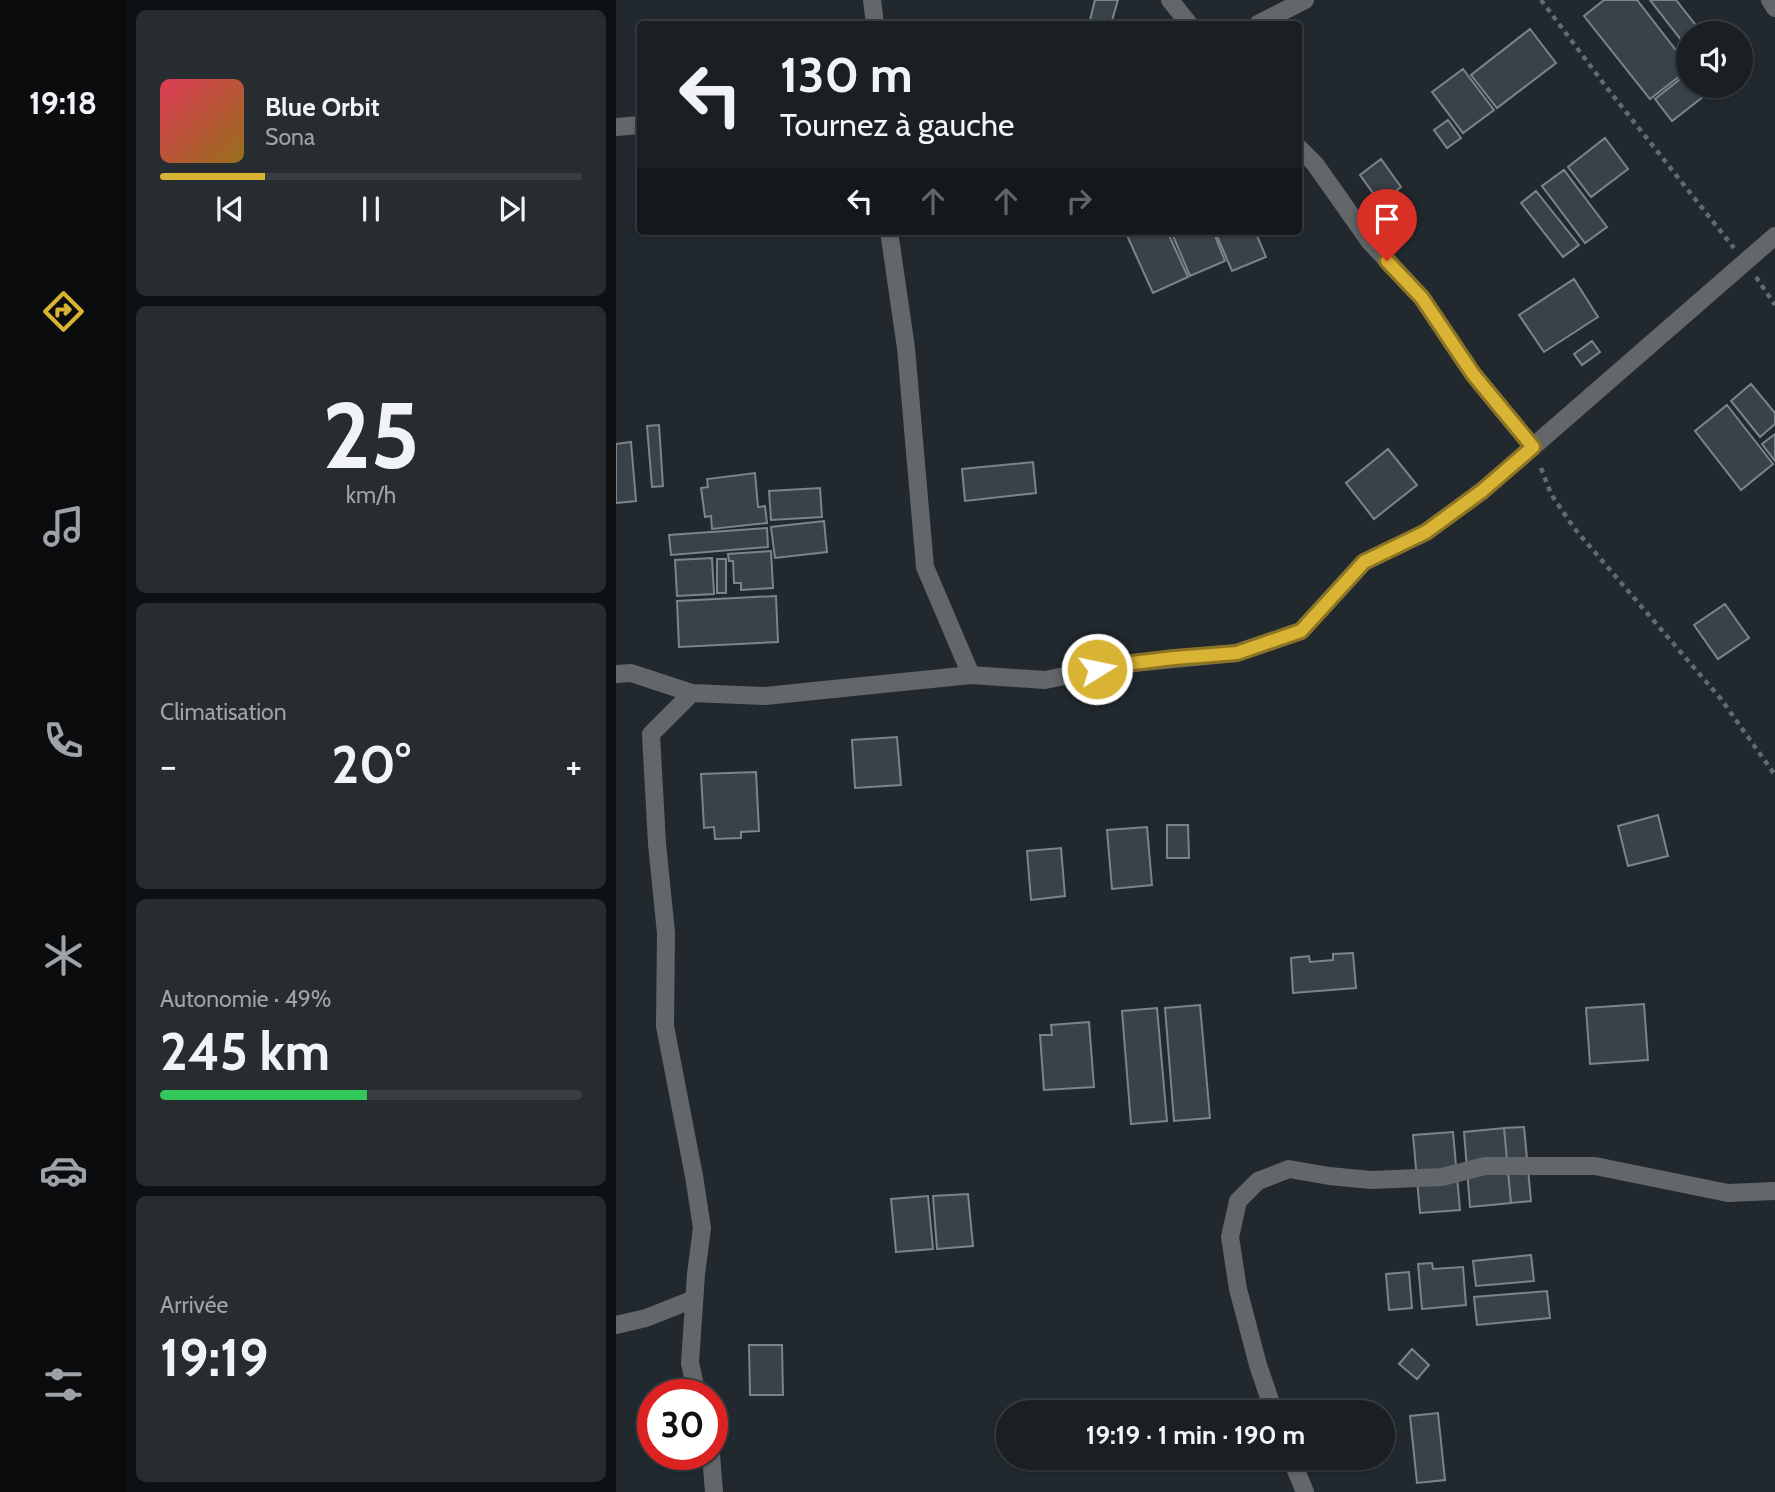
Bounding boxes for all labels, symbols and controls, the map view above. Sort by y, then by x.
map controls [1676,21,1753,98]
button: sound [1676,21,1753,98]
text: 130 m [780,45,913,104]
icon: left [665,49,756,140]
text: 19:18 [29,83,97,122]
text: Blue Orbit [265,91,380,123]
text: Tournez à gauche [780,105,1014,144]
text: Sona [265,123,315,151]
icon: left [841,182,879,220]
icon: ahead [914,182,952,220]
icon: ahead [987,182,1025,220]
icon: right [1060,182,1098,220]
pin [1357,189,1417,261]
icon: previous [211,190,249,228]
icon: pause [352,190,390,228]
icon: next [493,190,531,228]
icon: arrive [1368,200,1406,238]
icon: directions [39,287,88,336]
text: 25 [322,380,420,491]
text: km/h [346,481,396,509]
icon: music [39,502,88,551]
position arrow [1060,632,1134,706]
text: Climatisation [160,698,287,726]
icon: phone [39,716,88,765]
text: 20° [331,733,411,796]
text: − [160,742,177,789]
text: + [565,742,582,789]
icon: climate [39,931,88,980]
text: Autonomie · 49% [160,985,331,1013]
text: 245 km [160,1020,330,1083]
icon: car [39,1146,88,1195]
text: Arrivée [160,1291,228,1319]
text: 19:19 [160,1326,268,1389]
icon: filters [39,1360,88,1409]
speed limit sign: 30 [637,1379,728,1470]
text: 19:19 · 1 min · 190 m [1086,1419,1305,1451]

